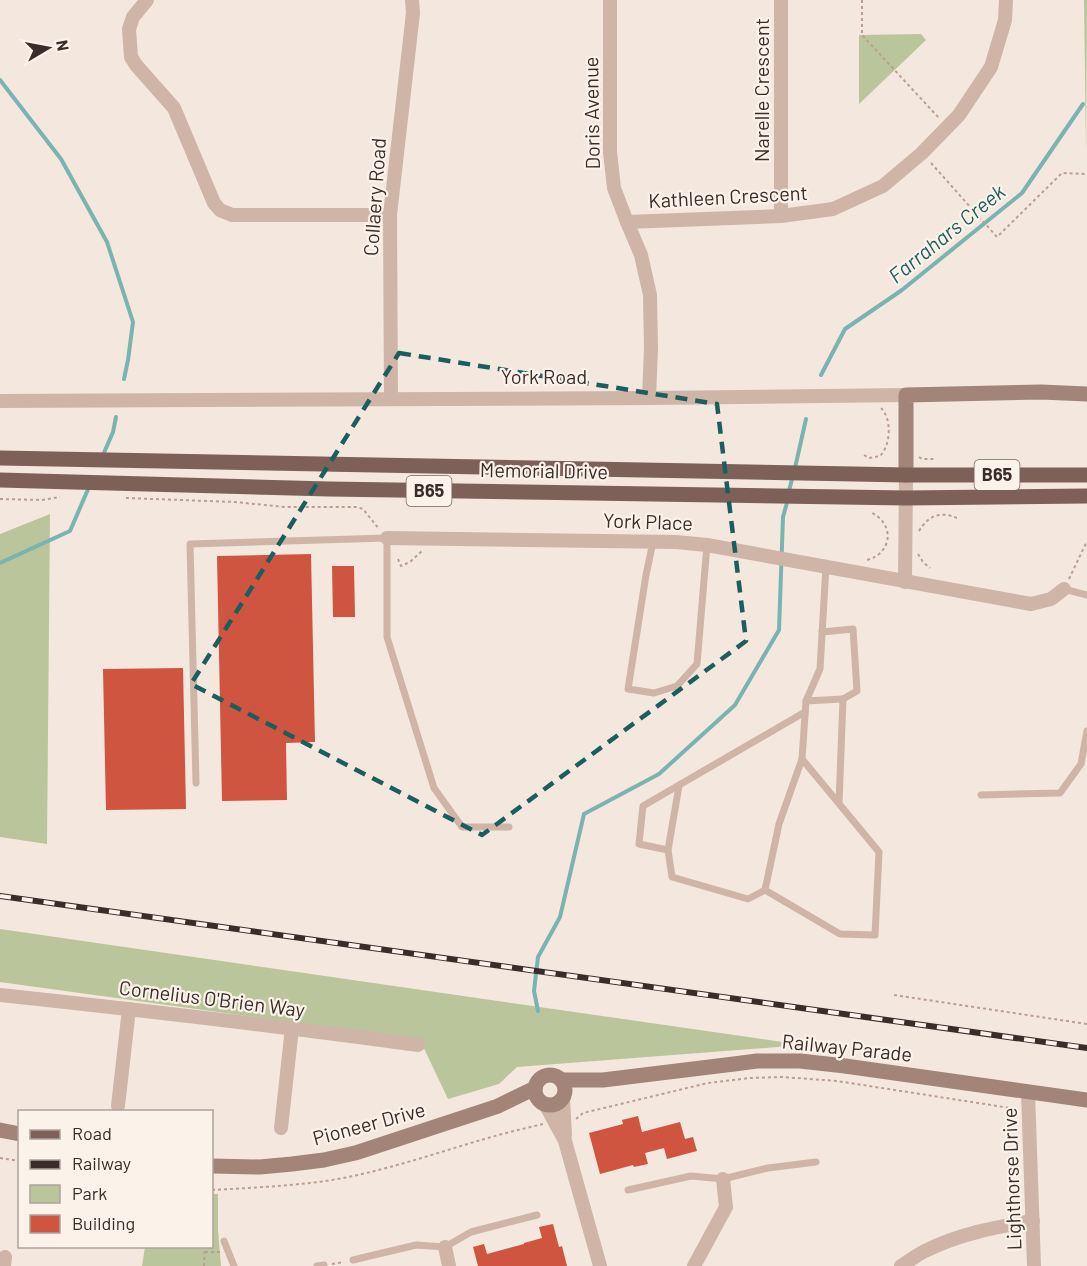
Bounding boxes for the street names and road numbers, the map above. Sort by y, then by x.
street label: Narelle Crescent [749,18,773,162]
street label: Doris Avenue [578,56,604,170]
street label: Collaery Road [358,137,390,257]
street label: Kathleen Crescent [648,180,808,212]
street label: York Road [501,364,587,388]
street label: Memorial Drive [480,457,608,483]
road number: B65 [974,460,1020,490]
road number: B65 [406,476,452,506]
street label: York Place [603,507,693,535]
street label: Cornelius O'Brien Way [118,975,306,1021]
street label: Railway Parade [781,1028,913,1066]
street label: Pioneer Drive [310,1096,428,1150]
street label: Lighthorse Drive [997,1107,1025,1251]

